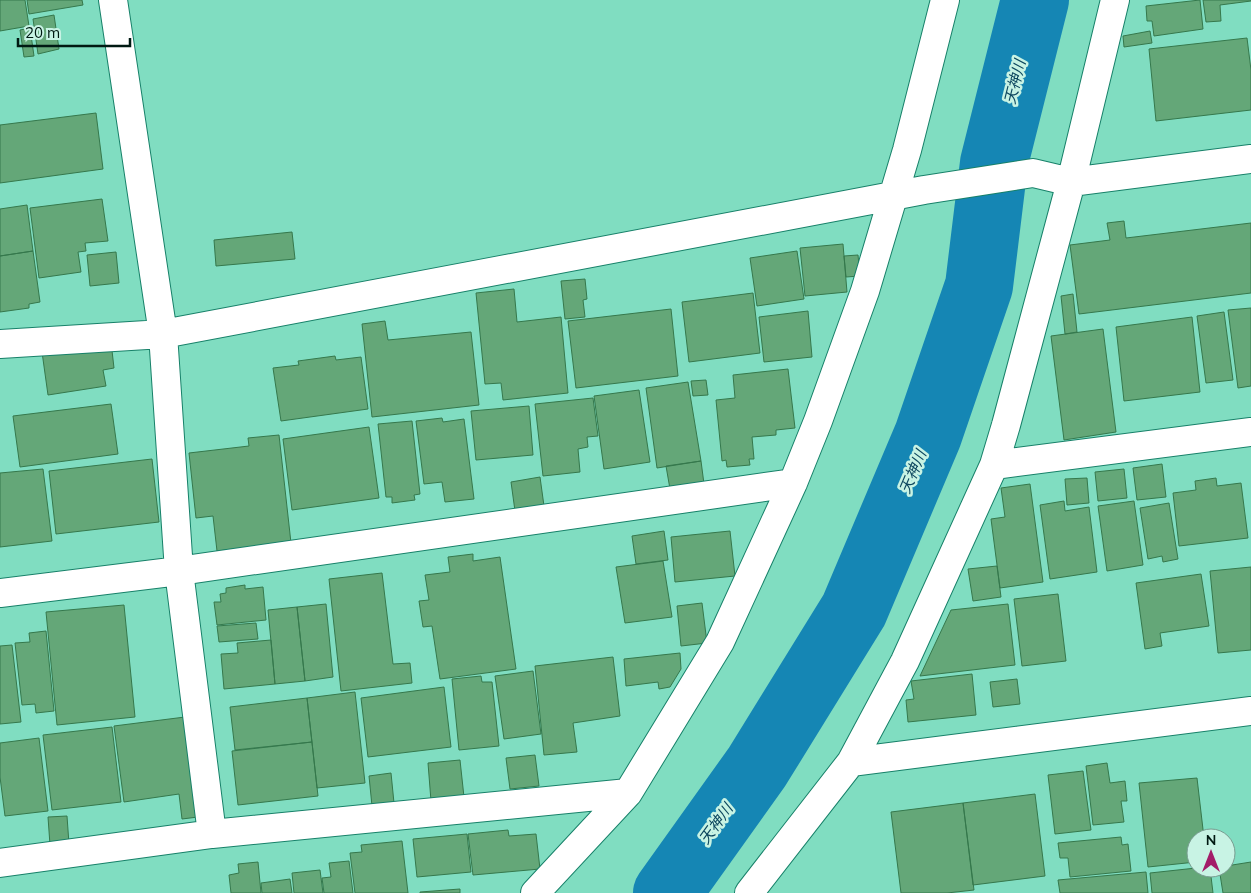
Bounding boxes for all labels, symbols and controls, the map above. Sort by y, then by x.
scale bar [18,15,130,47]
text: 20 m [25,23,60,42]
water label: 天神川 [1000,56,1030,106]
water label: 天神川 [895,446,931,496]
water label: 天神川 [695,798,738,847]
north arrow [1186,828,1236,878]
text: N [1206,831,1216,849]

